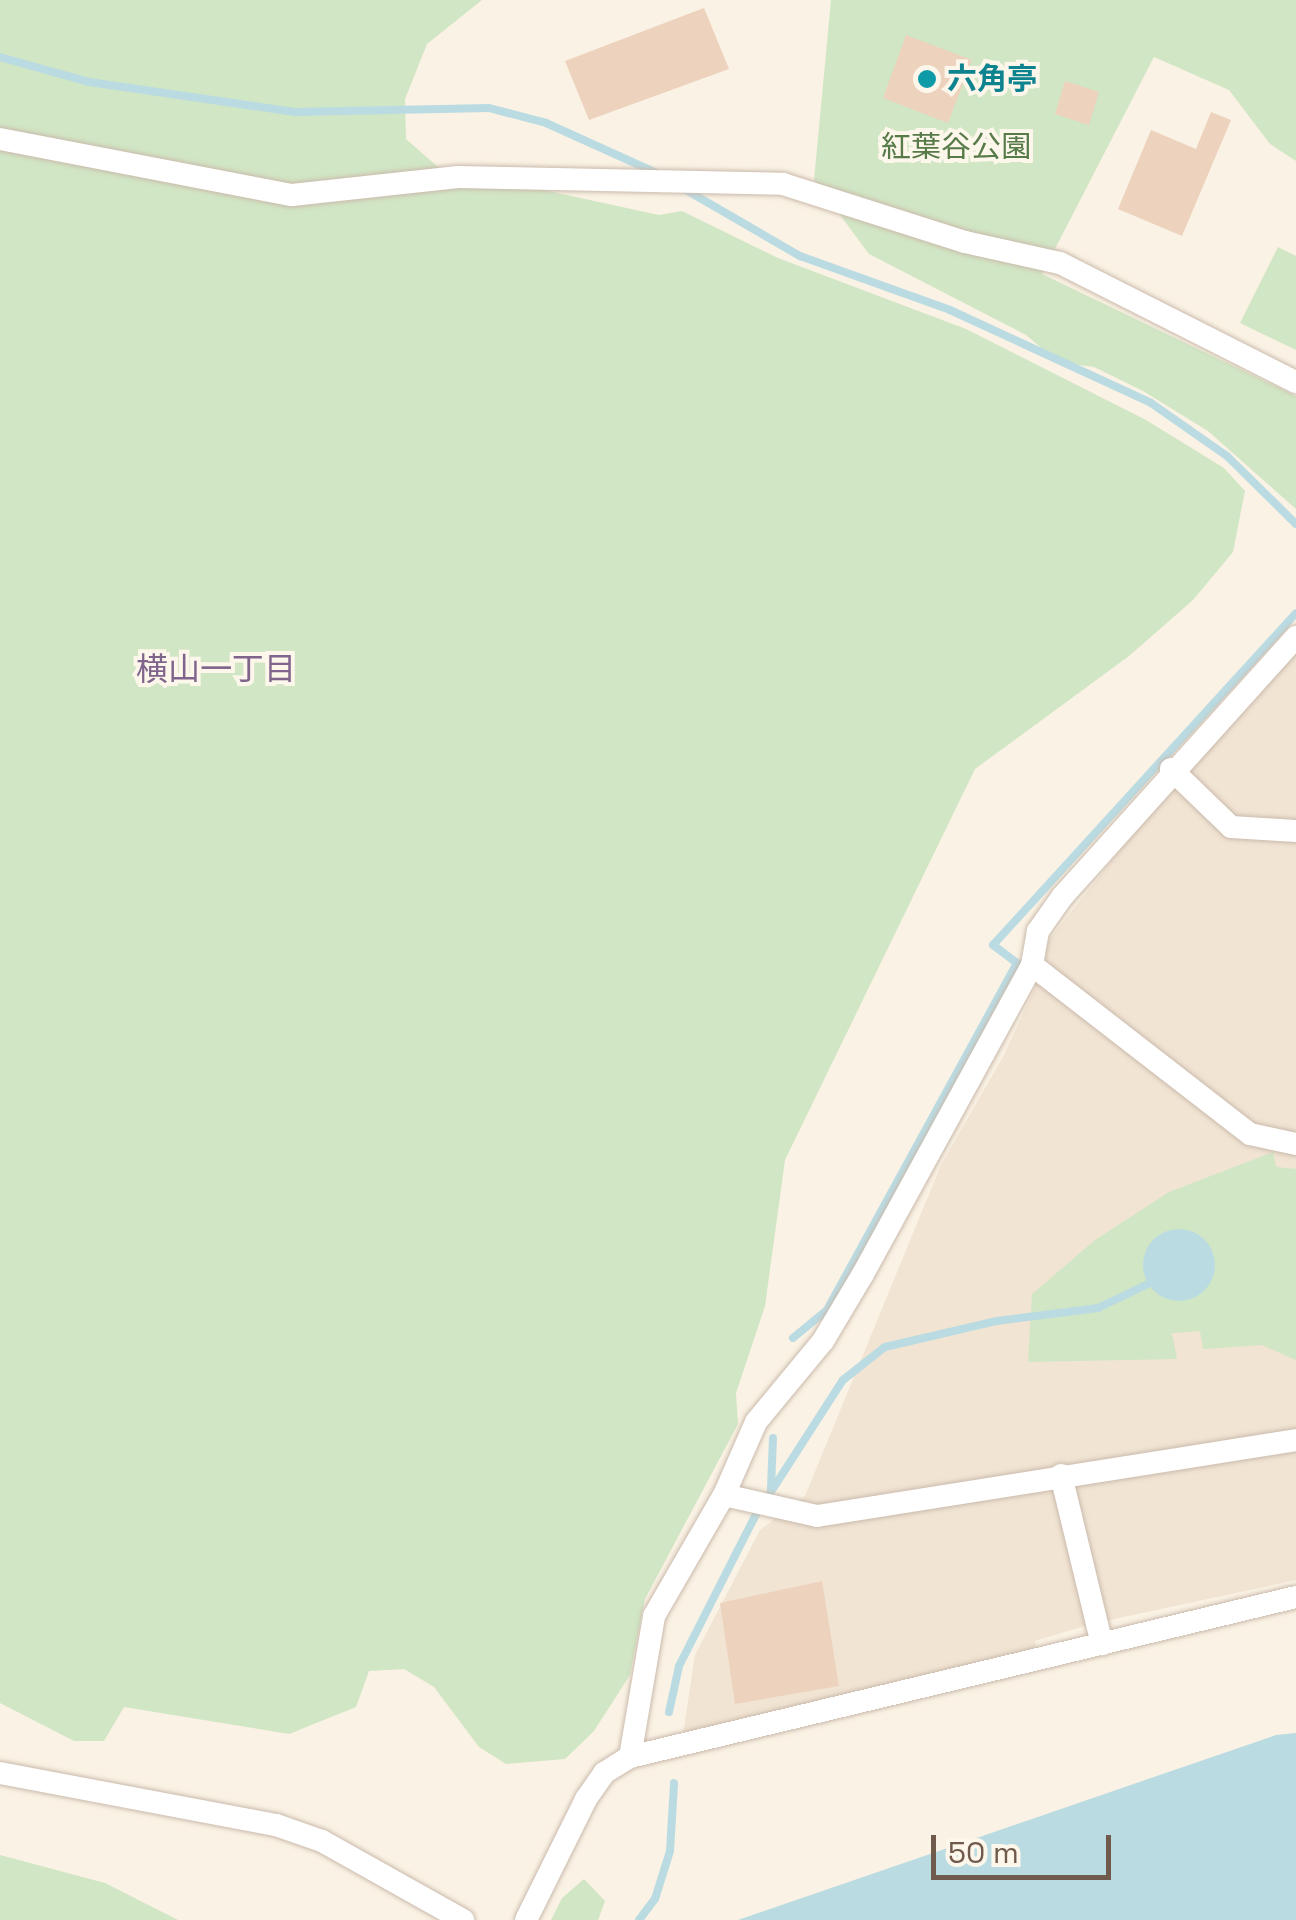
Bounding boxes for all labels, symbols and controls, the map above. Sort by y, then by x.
place label: 六角亭 [947,61,1037,97]
marker: 六角亭 [916,68,938,90]
park label: 紅葉谷公園 [881,129,1031,165]
district label: 横山一丁目 [136,650,296,688]
scale bar [936,1815,1116,1877]
text: 50 m [948,1833,1019,1872]

